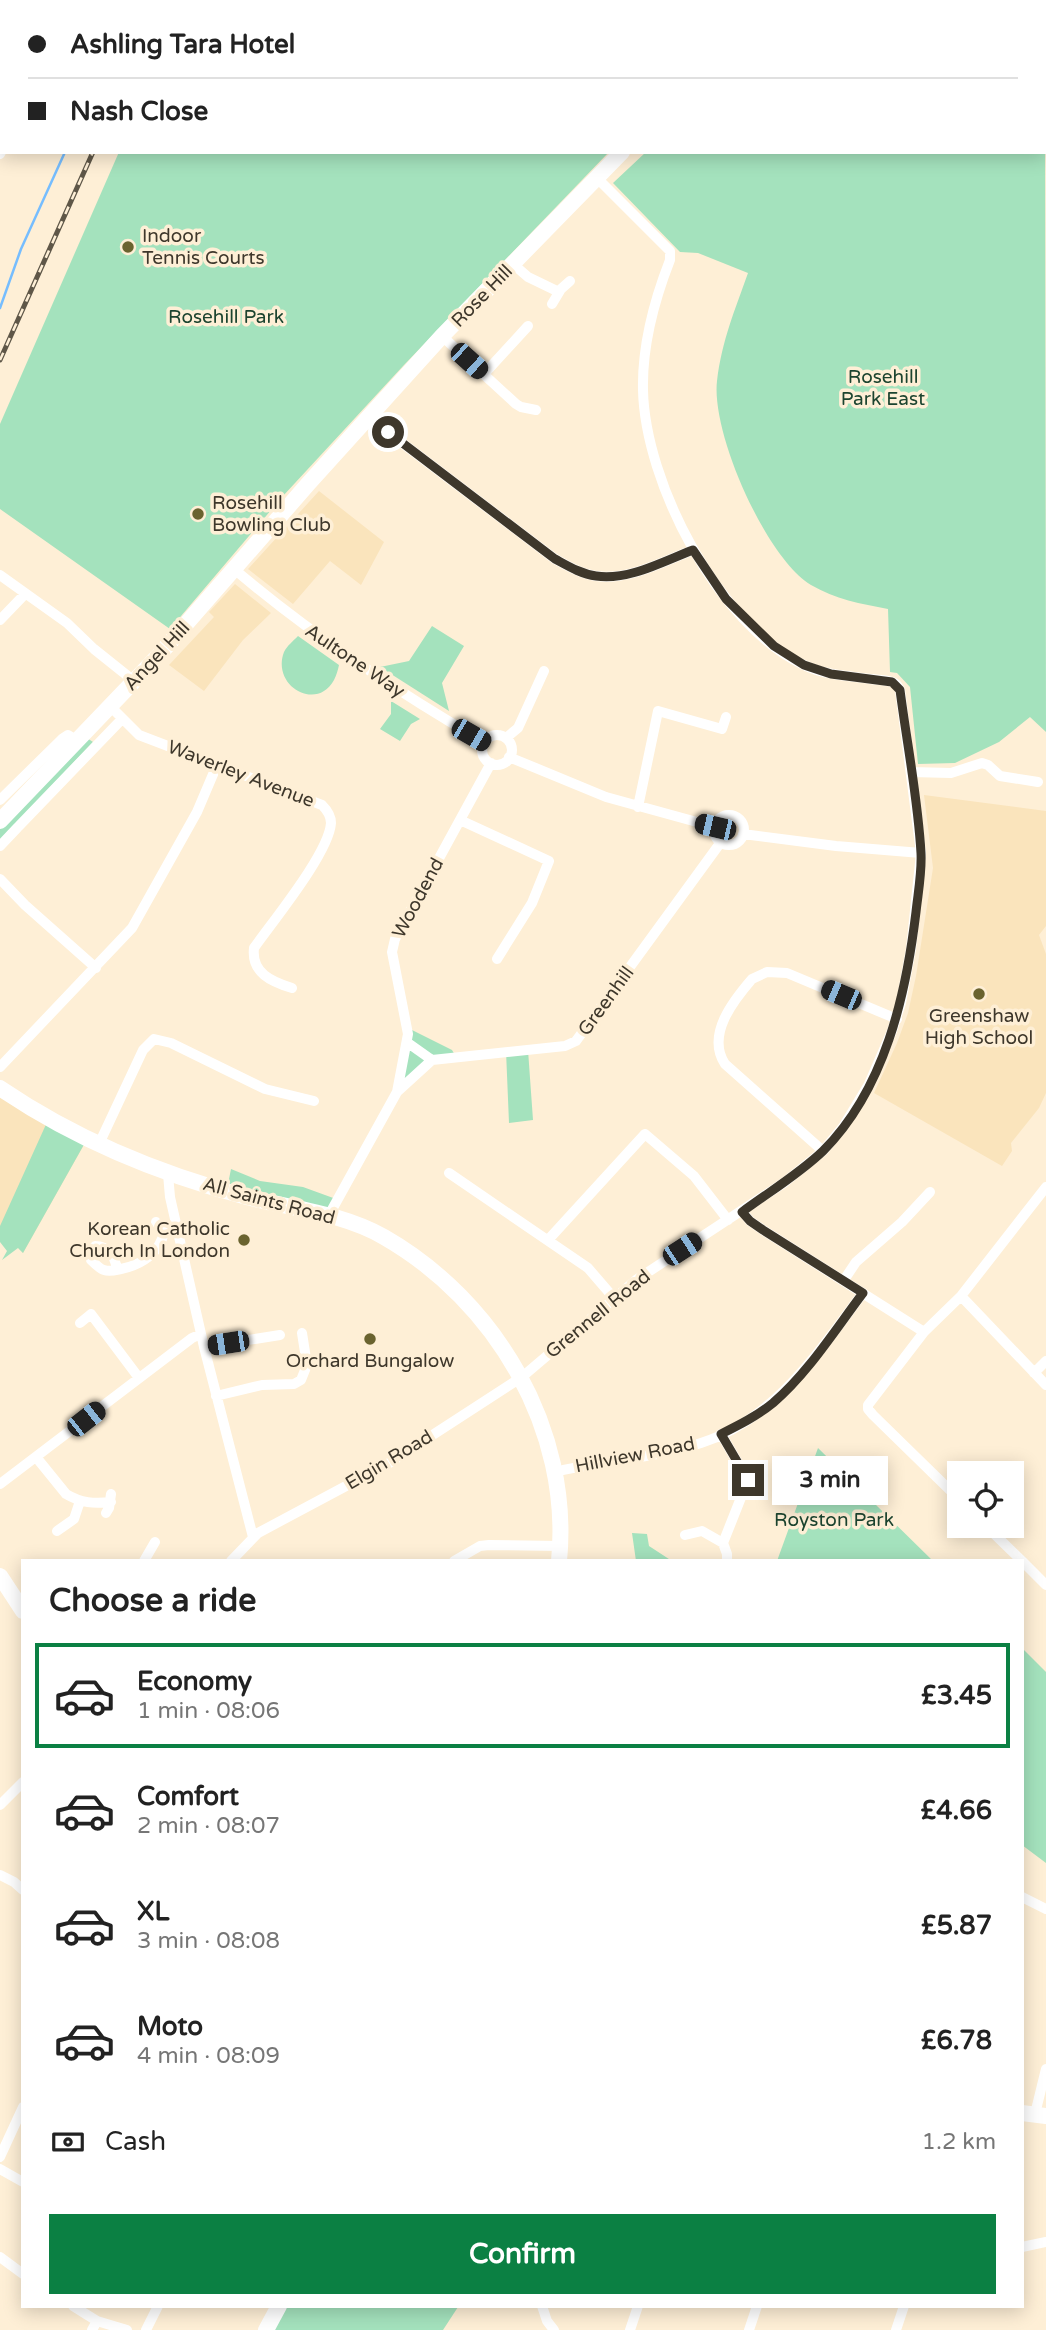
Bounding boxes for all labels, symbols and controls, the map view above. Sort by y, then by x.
text: Ashling Tara Hotel [70,29,295,60]
text: Nash Close [70,96,208,127]
place label: Indoor Tennis Courts [142,225,265,269]
marker: Indoor Tennis Courts [120,239,136,255]
street label: Rose Hill [447,260,517,332]
park label: Rosehill Park [168,306,284,328]
car [447,339,492,383]
park label: Rosehill Park East [841,366,925,410]
route start [372,416,404,448]
place label: Rosehill Bowling Club [212,492,331,536]
marker: Rosehill Bowling Club [190,506,206,522]
street label: Angel Hill [119,617,195,695]
street label: Aultone Way [301,620,409,702]
car [448,715,495,755]
street label: Waverley Avenue [164,736,318,812]
car [693,812,738,842]
street label: Woodend [388,854,448,942]
street label: Greenhill [574,962,638,1040]
car [818,977,865,1013]
marker: Greenshaw High School [971,986,987,1002]
place label: Greenshaw High School [925,1005,1033,1049]
street label: All Saints Road [200,1173,338,1229]
place label: Korean Catholic Church In London [69,1218,230,1262]
car [659,1229,706,1269]
marker: Korean Catholic Church In London [236,1232,252,1248]
street label: Grennell Road [541,1265,655,1363]
car [206,1329,251,1357]
marker: Orchard Bungalow [362,1331,378,1347]
place label: Orchard Bungalow [286,1350,454,1372]
car [63,1398,110,1440]
street label: Elgin Road [341,1425,437,1495]
street label: Hillview Road [573,1433,697,1477]
callout: 3 min [772,1456,888,1504]
map controls [947,1461,1024,1538]
button: locate [947,1461,1024,1538]
route end [732,1464,764,1496]
text: 3 min [799,1466,861,1494]
park label: Royston Park [774,1509,894,1531]
text: Choose a ride [49,1582,256,1620]
icon: car [53,1664,116,1727]
text: Economy [137,1666,252,1697]
text: £3.45 [921,1680,992,1711]
text: 1 min · 08:06 [137,1697,280,1725]
icon: car [53,1779,116,1842]
text: Comfort [137,1781,239,1812]
text: £4.66 [921,1795,992,1826]
text: 2 min · 08:07 [137,1812,280,1840]
icon: car [53,1894,116,1957]
text: XL [137,1896,169,1927]
text: £5.87 [921,1910,992,1941]
text: 3 min · 08:08 [137,1927,280,1955]
icon: car [53,2009,116,2072]
text: Moto [137,2011,203,2042]
text: £6.78 [921,2025,992,2056]
text: 4 min · 08:09 [137,2042,280,2070]
icon: cash [49,2123,87,2161]
text: Cash [105,2126,166,2157]
text: 1.2 km [922,2128,996,2156]
button: Confirm [49,2214,996,2294]

